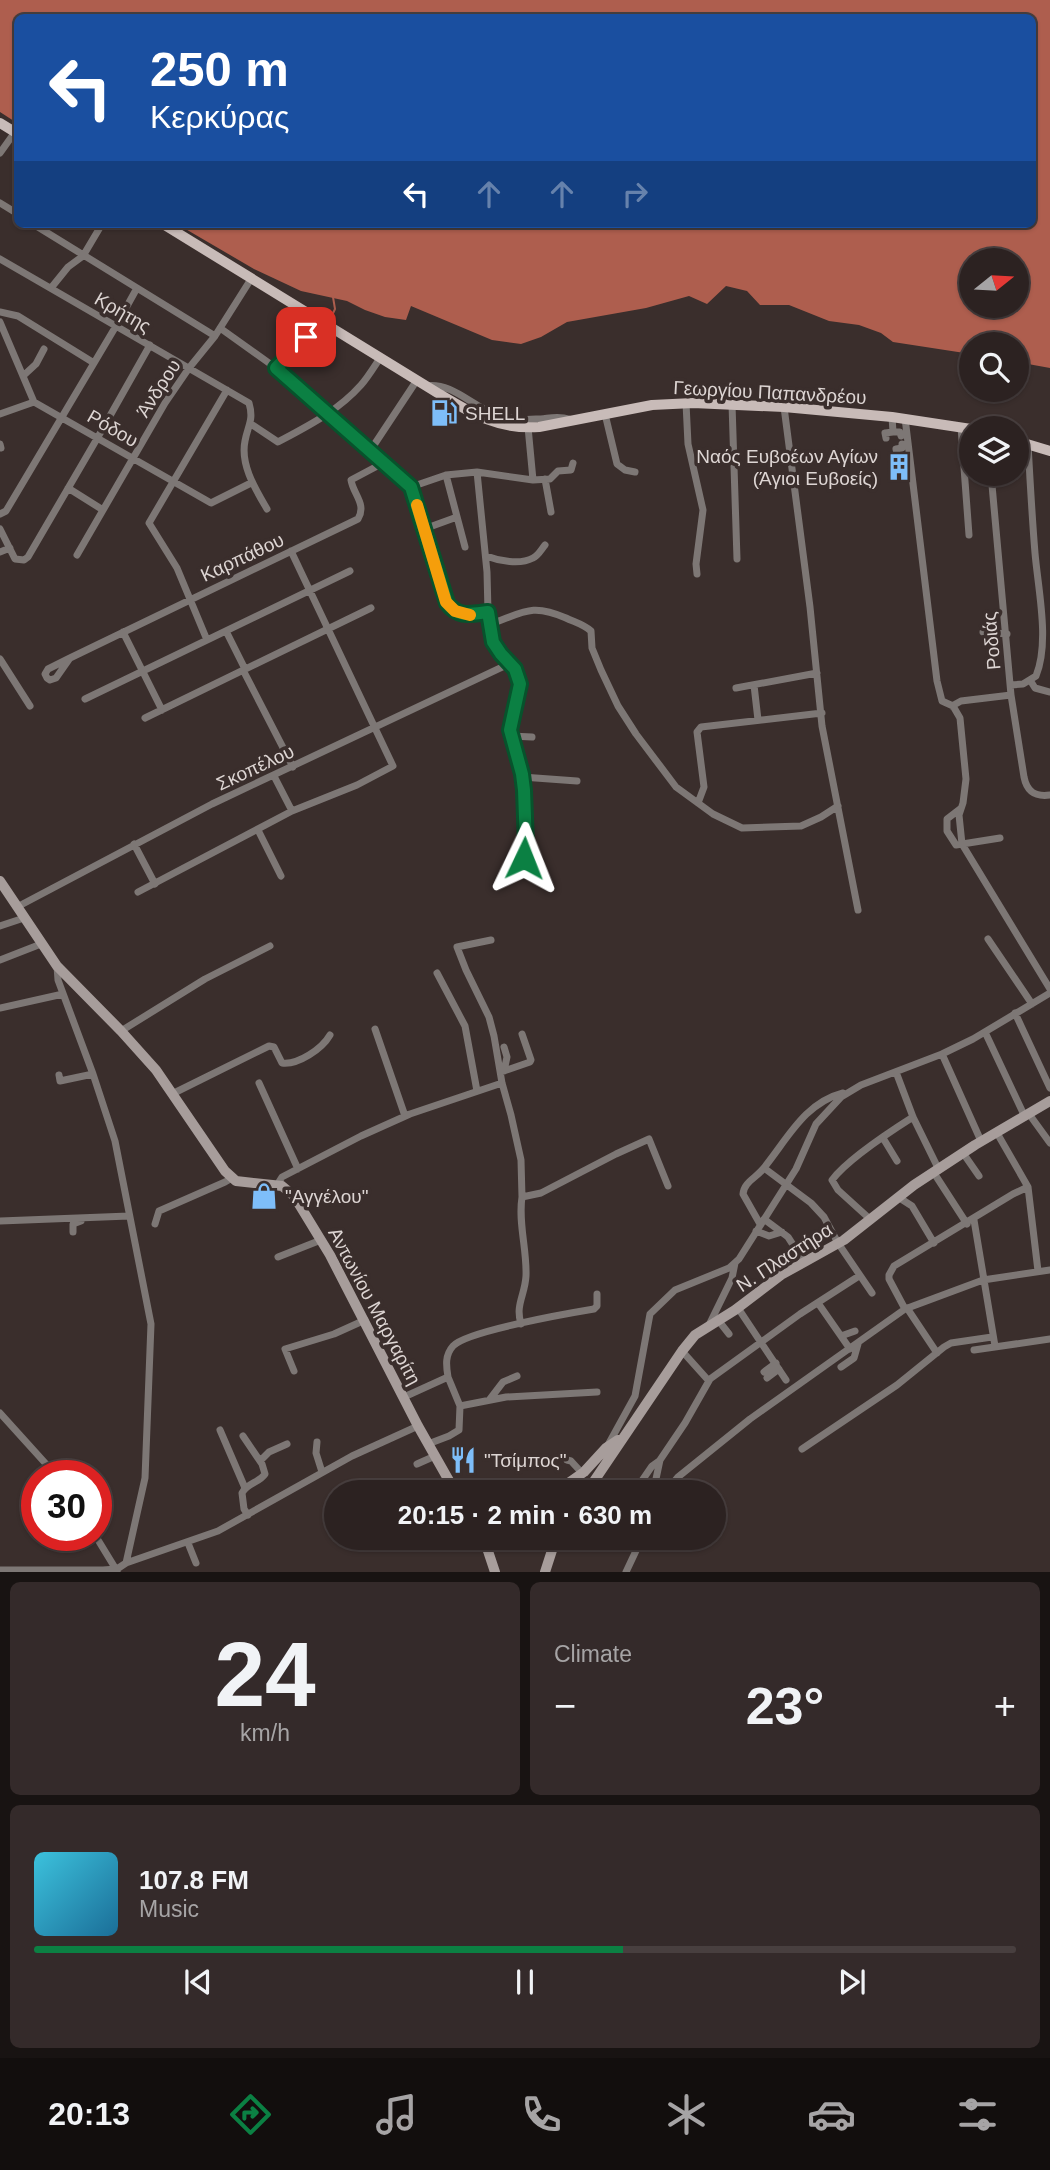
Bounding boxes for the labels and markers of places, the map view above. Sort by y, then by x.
pin [276,307,336,367]
fuel station icon: SHELL [429,398,459,428]
place label: SHELL [465,403,525,424]
place label: Ναός Ευβοέων Αγίων (Άγιοι Ευβοείς) [696,446,878,489]
building icon: Ναός Ευβοέων Αγίων (Άγιοι Ευβοείς) [884,452,914,482]
shop icon: "Αγγέλου" [249,1181,279,1211]
place label: "Αγγέλου" [285,1186,368,1207]
restaurant icon: "Τσίμπος" [448,1445,478,1475]
place label: "Τσίμπος" [484,1450,566,1471]

